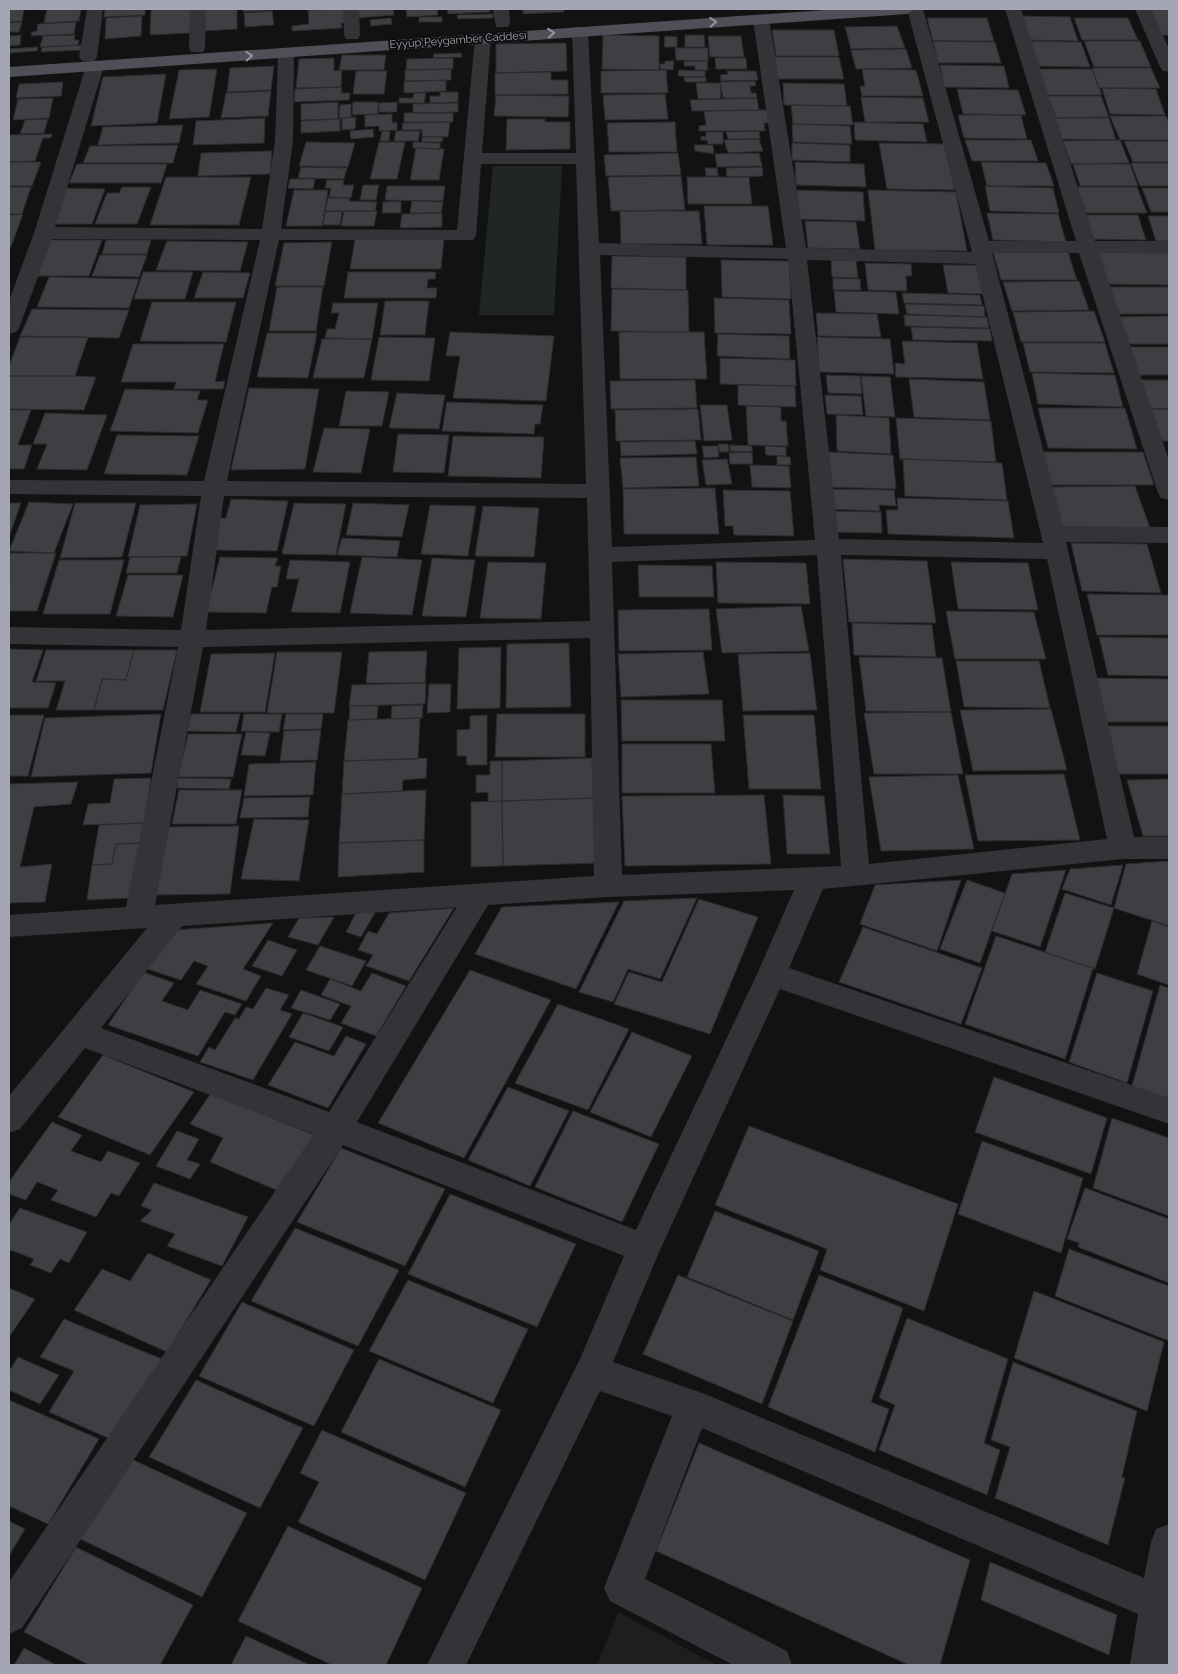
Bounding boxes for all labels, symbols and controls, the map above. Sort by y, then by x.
one-way arrow [709,17,717,28]
one-way arrow [547,28,555,39]
street label: Eyyüp Peygamber Caddesi [389,29,527,51]
one-way arrow [246,51,254,62]

